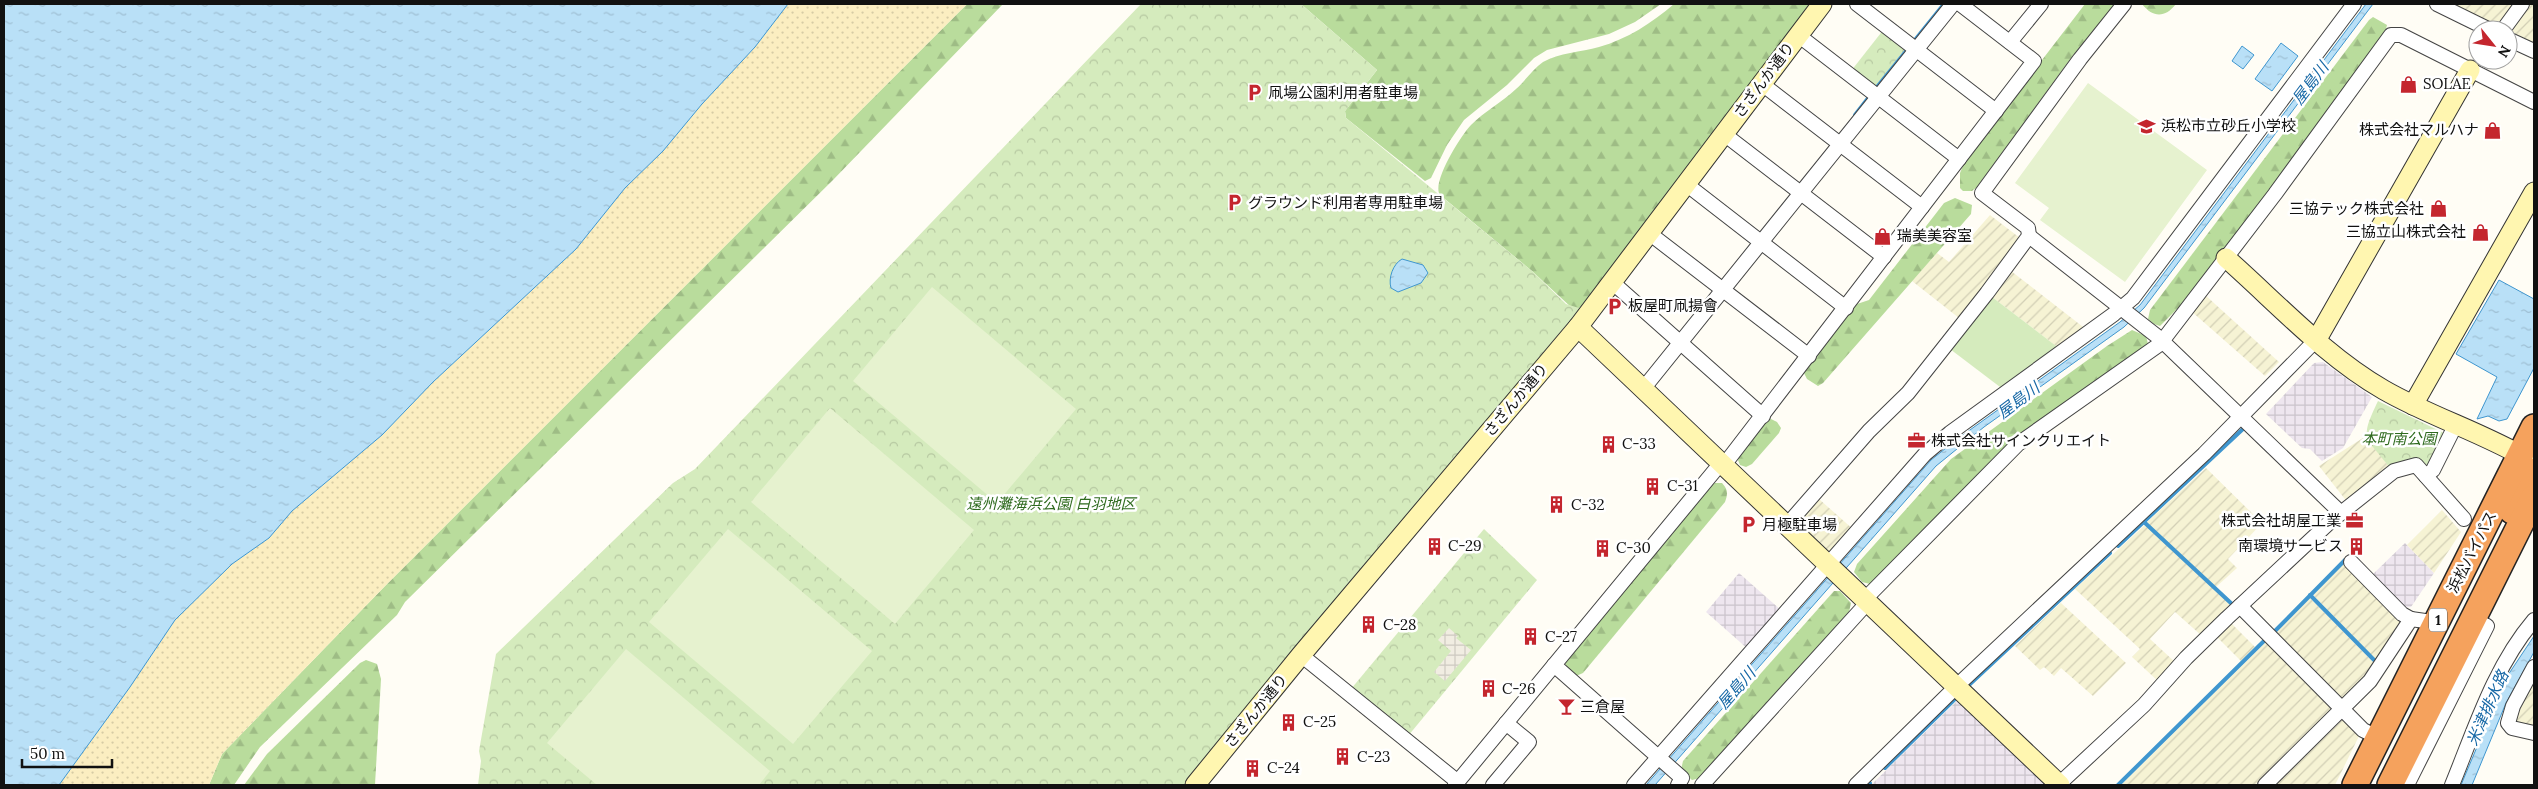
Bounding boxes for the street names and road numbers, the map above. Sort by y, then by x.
street label: さざんか通り [1729,38,1798,121]
street label: さざんか通り [1479,359,1552,440]
street label: 浜松バイパス [2443,507,2500,596]
road number: 1 [2429,608,2447,632]
street label: さざんか通り [1220,670,1291,752]

